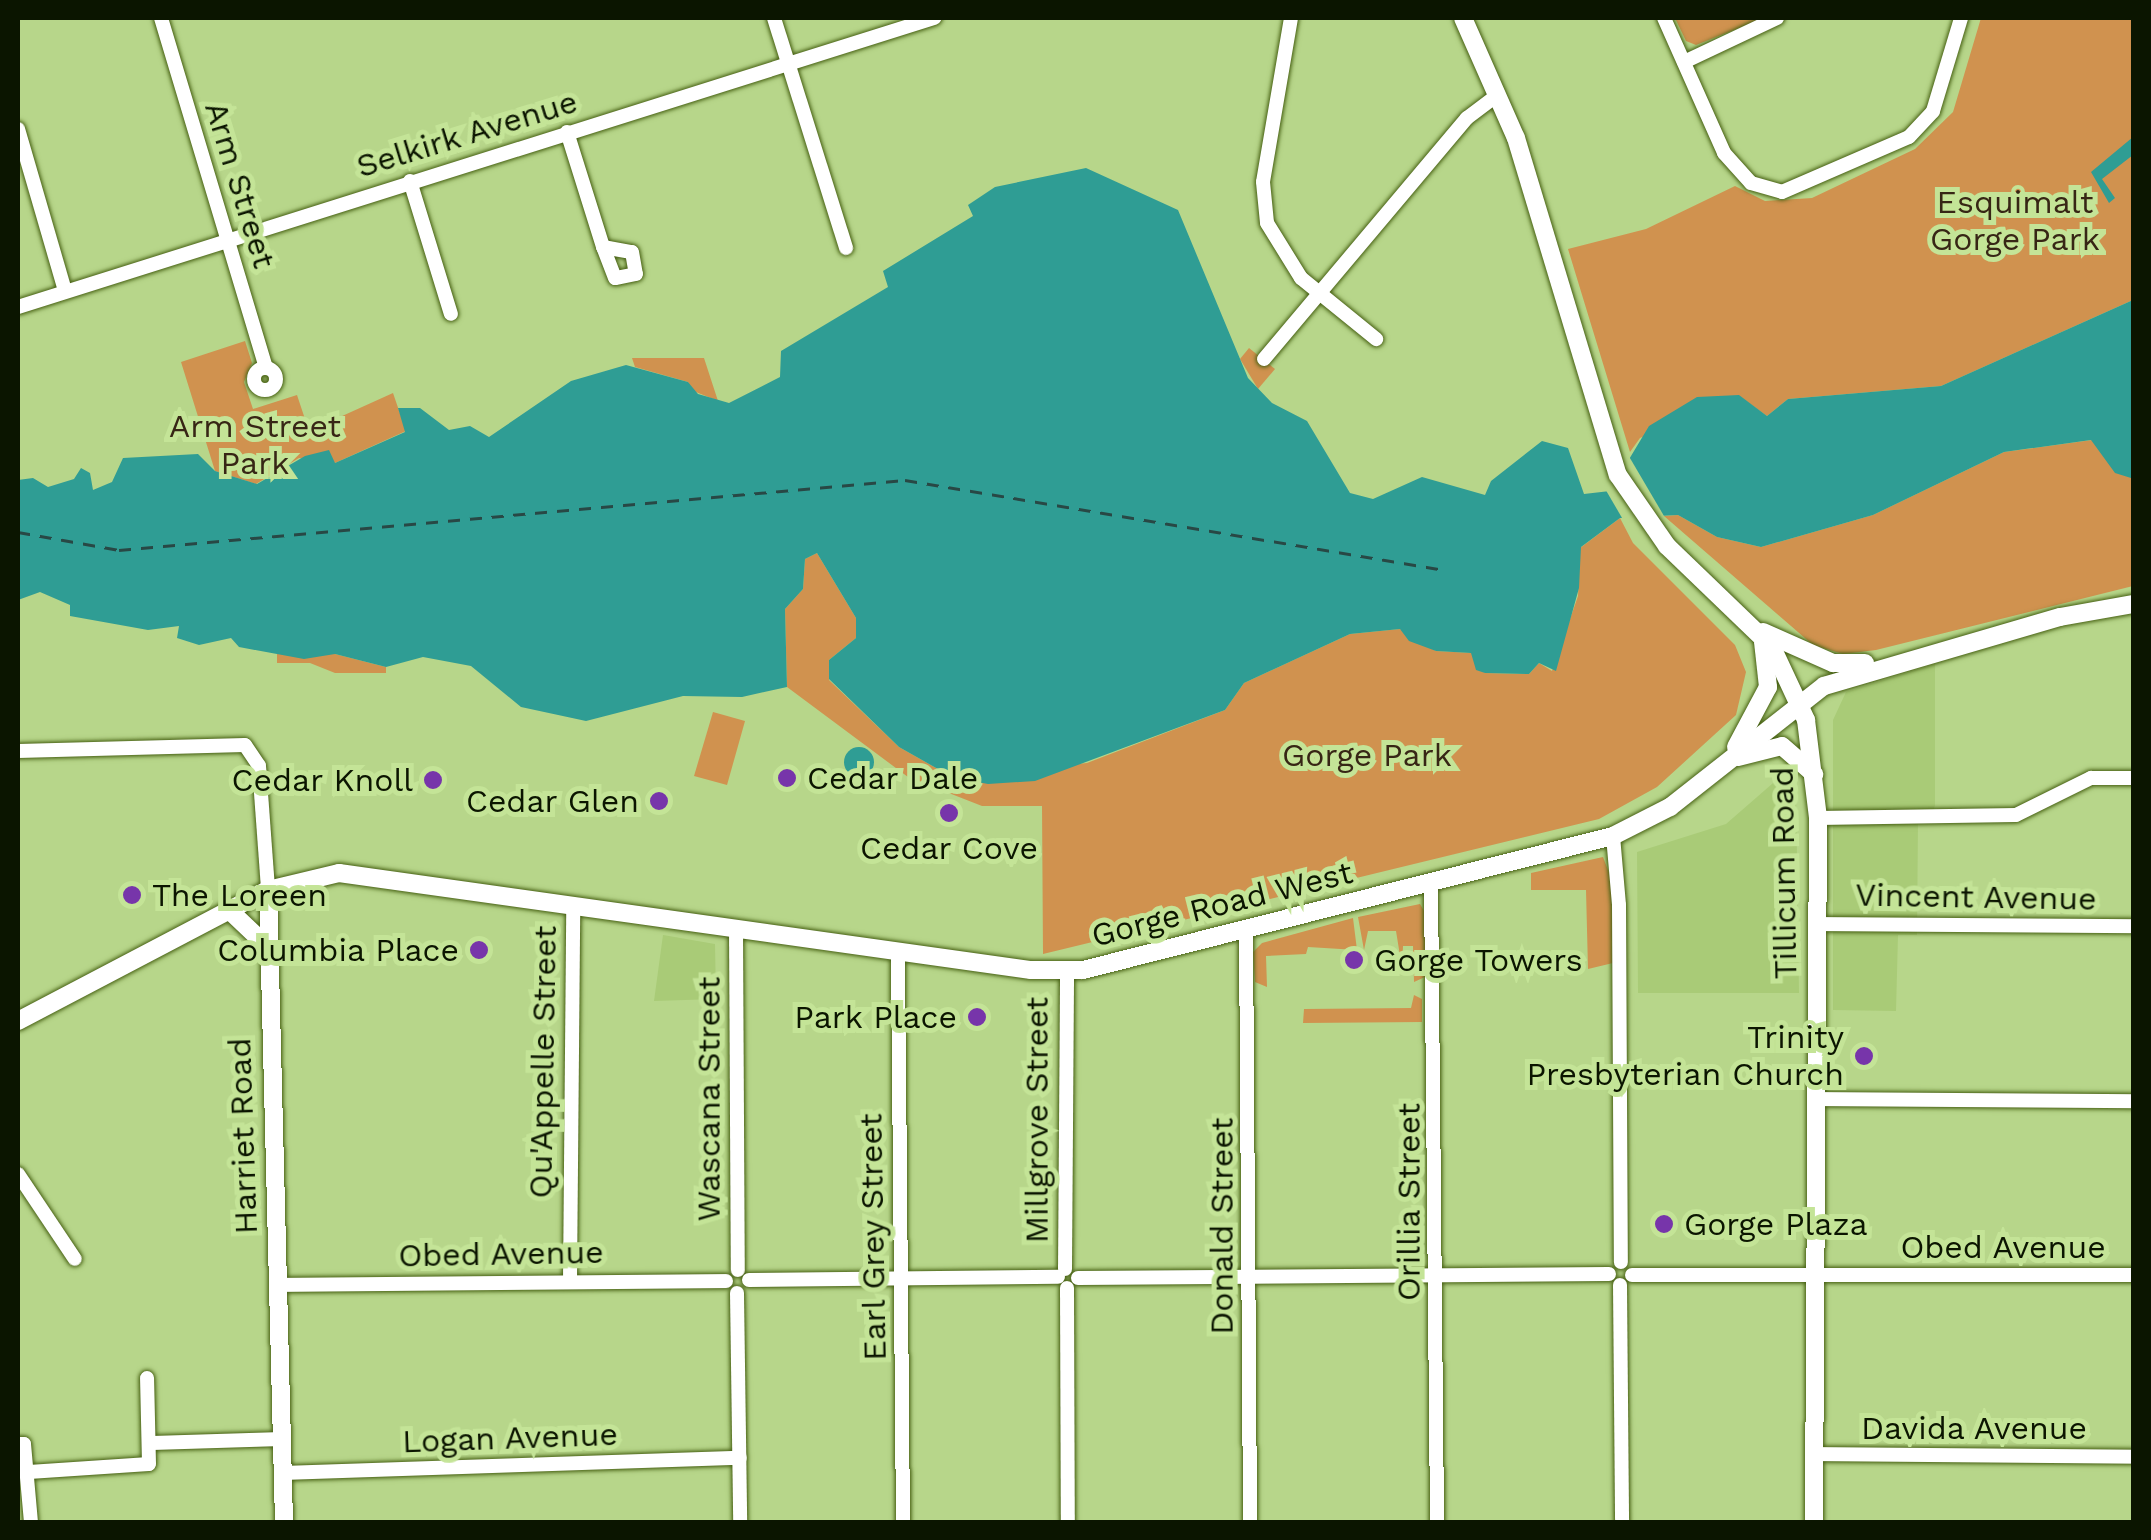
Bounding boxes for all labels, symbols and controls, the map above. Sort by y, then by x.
street label: Selkirk Avenue [351,82,583,186]
street label: Arm Street [197,97,283,273]
park label: Esquimalt Gorge Park [1930,184,2100,259]
park label: Arm Street Park [169,408,341,483]
park label: Gorge Park [1282,736,1452,774]
place label: Cedar Dale [807,759,979,797]
place label: Cedar Knoll [231,761,413,799]
street label: Tillicum Road [1763,766,1805,980]
marker: Cedar Dale [776,767,798,789]
marker: Cedar Knoll [422,769,444,791]
place label: Cedar Glen [465,782,639,820]
marker: Cedar Glen [648,790,670,812]
marker: Cedar Cove [938,802,960,824]
place label: Cedar Cove [860,829,1038,867]
street label: Gorge Road West [1087,853,1357,955]
place label: The Loreen [152,876,327,914]
street label: Vincent Avenue [1854,876,2098,918]
marker: The Loreen [121,884,143,906]
street label: Qu'Appelle Street [521,925,565,1199]
place label: Columbia Place [216,931,459,969]
marker: Columbia Place [468,939,490,961]
place label: Gorge Towers [1374,941,1583,979]
marker: Gorge Towers [1343,949,1365,971]
street label: Wascana Street [690,976,728,1222]
street label: Millgrove Street [1018,997,1056,1243]
place label: Park Place [793,998,957,1036]
marker: Park Place [966,1006,988,1028]
place label: Trinity Presbyterian Church [1526,1019,1844,1094]
street label: Harriet Road [220,1037,266,1235]
marker: Trinity Presbyterian Church [1853,1045,1875,1067]
street label: Orillia Street [1390,1103,1428,1301]
street label: Earl Grey Street [852,1112,894,1362]
street label: Donald Street [1203,1117,1241,1335]
place label: Gorge Plaza [1684,1205,1868,1243]
marker: Gorge Plaza [1653,1213,1675,1235]
street label: Obed Avenue [1900,1228,2106,1266]
street label: Obed Avenue [397,1233,605,1275]
street label: Davida Avenue [1860,1409,2088,1447]
street label: Logan Avenue [401,1415,619,1461]

